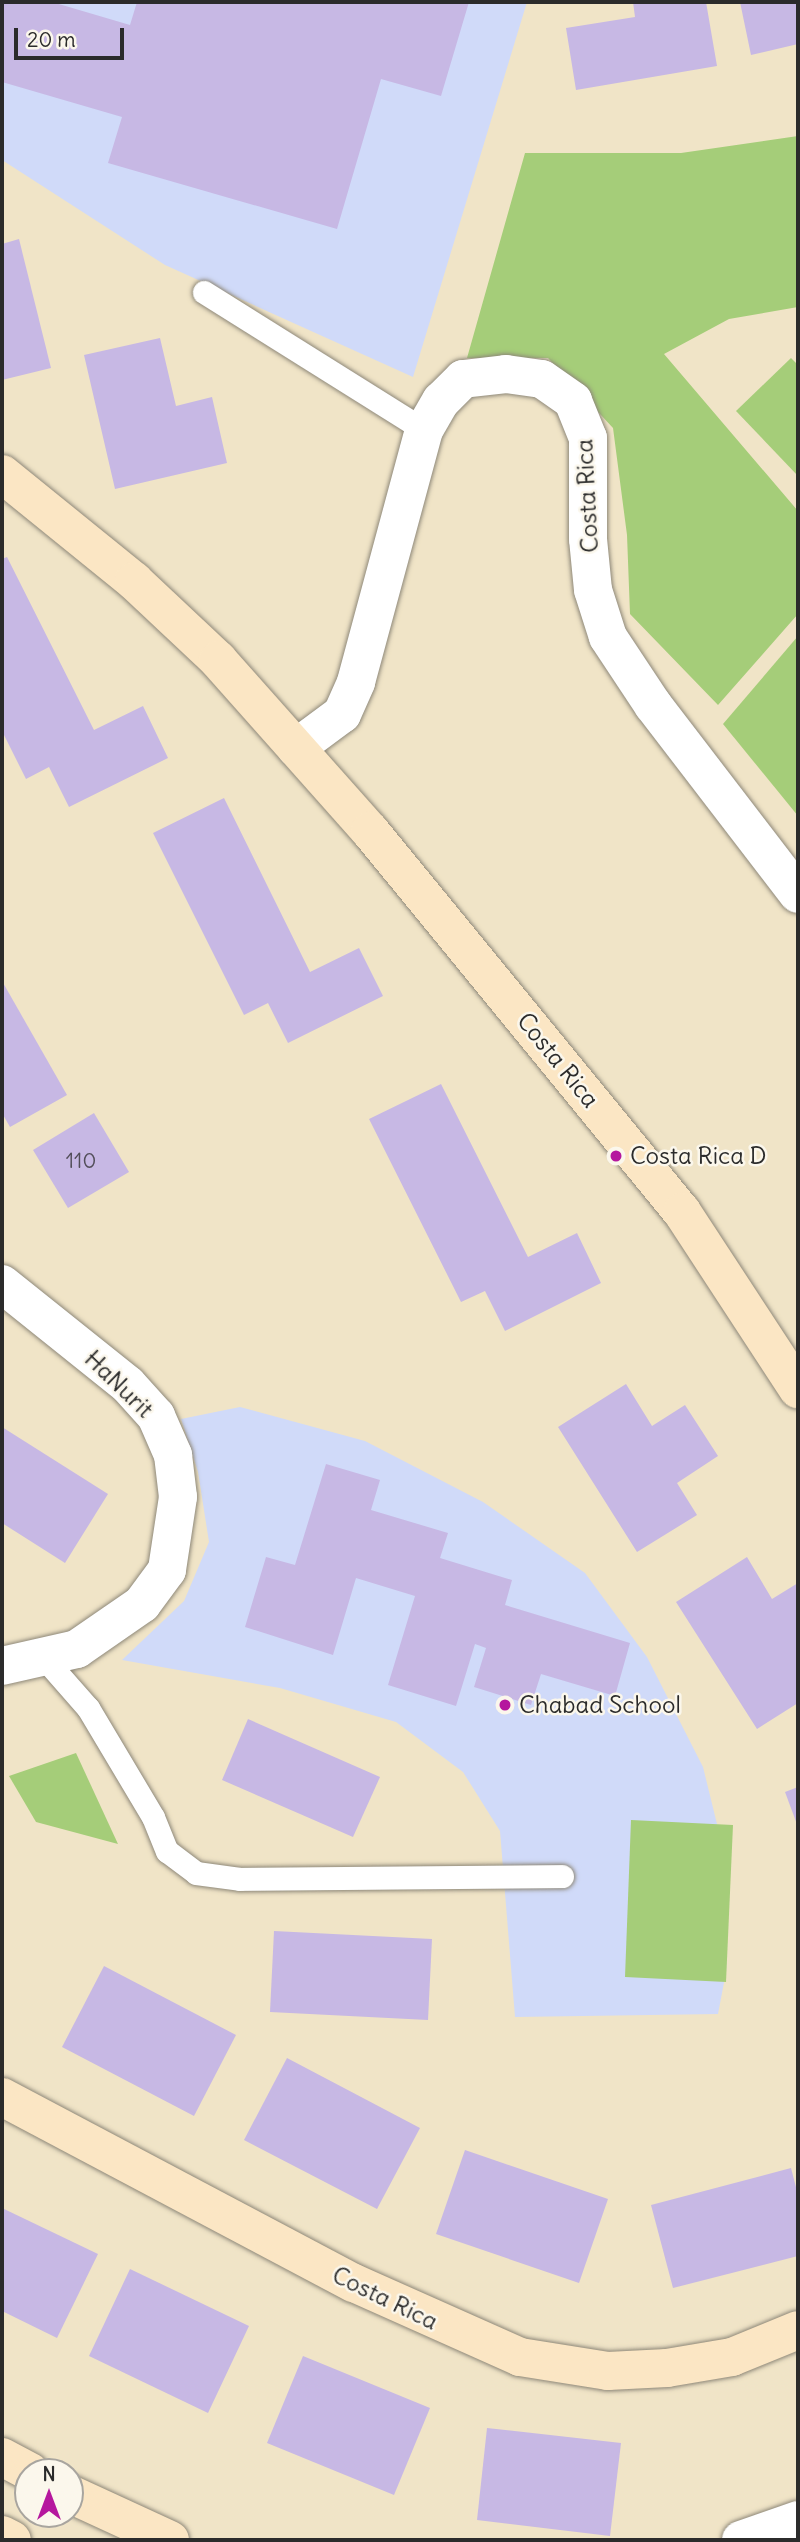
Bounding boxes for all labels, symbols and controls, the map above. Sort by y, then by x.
scale bar [18,14,128,58]
text: 20 m [27,26,76,53]
street label: Costa Rica [570,438,604,554]
street label: Costa Rica [511,1007,605,1113]
place label: Costa Rica D [630,1142,767,1170]
house number: 110 [66,1148,96,1174]
marker: Costa Rica D [608,1148,624,1164]
street label: HaNurit [79,1344,159,1424]
place label: Chabad School [519,1691,681,1719]
marker: Chabad School [497,1697,513,1713]
street label: Costa Rica [328,2260,442,2336]
north arrow [14,2458,84,2528]
text: N [42,2462,56,2486]

